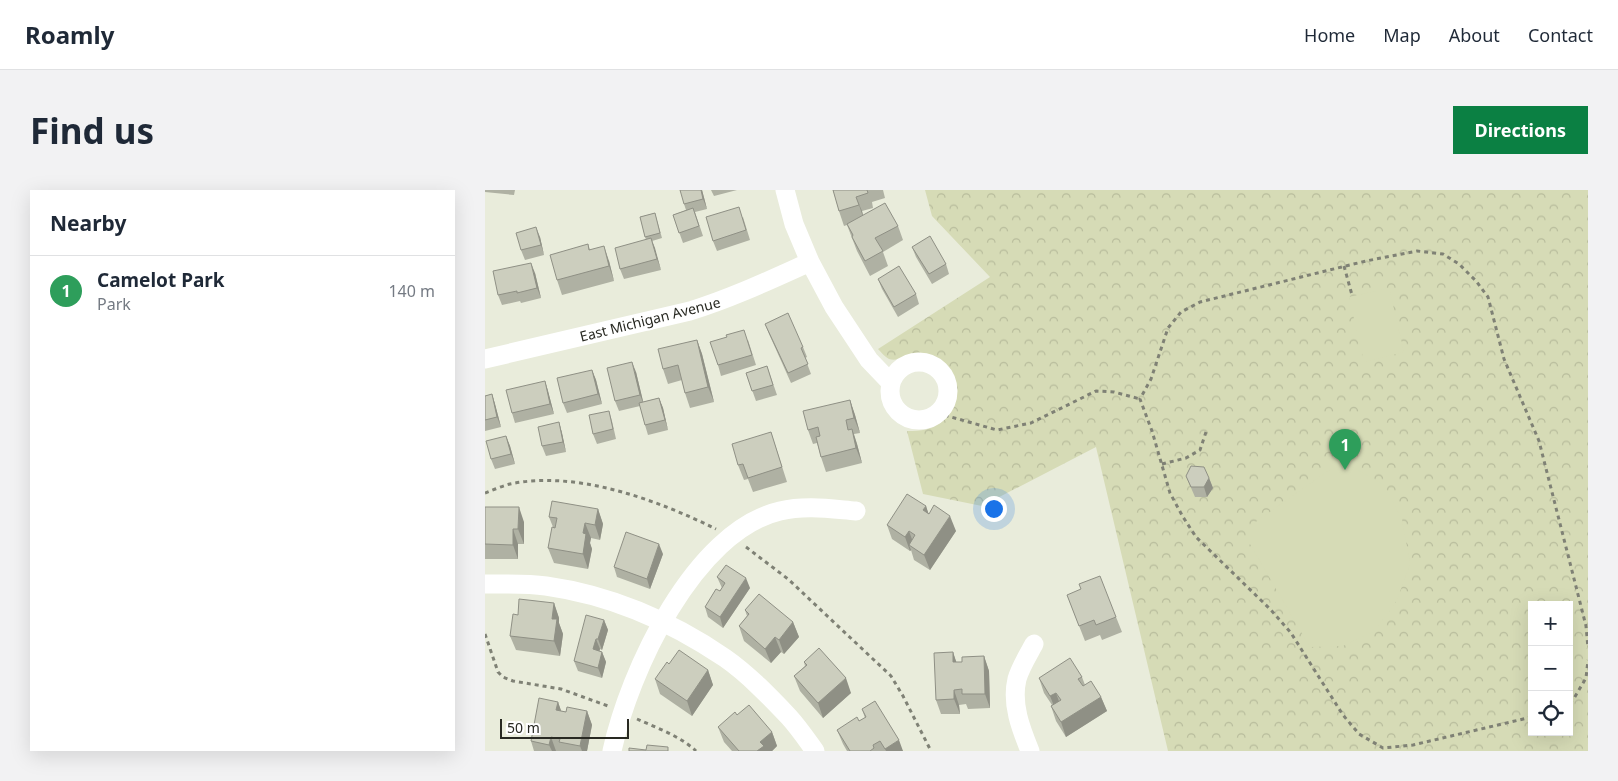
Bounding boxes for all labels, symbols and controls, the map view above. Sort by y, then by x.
text: Roamly [25,18,114,51]
text: Home [1304,23,1355,47]
text: Map [1383,23,1421,47]
text: About [1449,23,1500,47]
text: Contact [1528,23,1593,47]
button: Directions [1453,106,1588,154]
text: Find us [30,107,154,154]
text: Nearby [50,209,126,237]
text: Camelot Park [97,267,225,293]
text: 1 [61,280,71,302]
text: 140 m [388,280,435,302]
street label: East Michigan Avenue [578,292,722,346]
text: Park [97,293,131,315]
pin: 1 [1329,429,1361,470]
your location [981,496,1007,522]
map controls [1528,601,1573,736]
button: + [1528,601,1573,646]
button: − [1528,646,1573,691]
button: locate [1528,691,1573,736]
scale bar [500,716,629,739]
text: 50 m [507,718,540,737]

